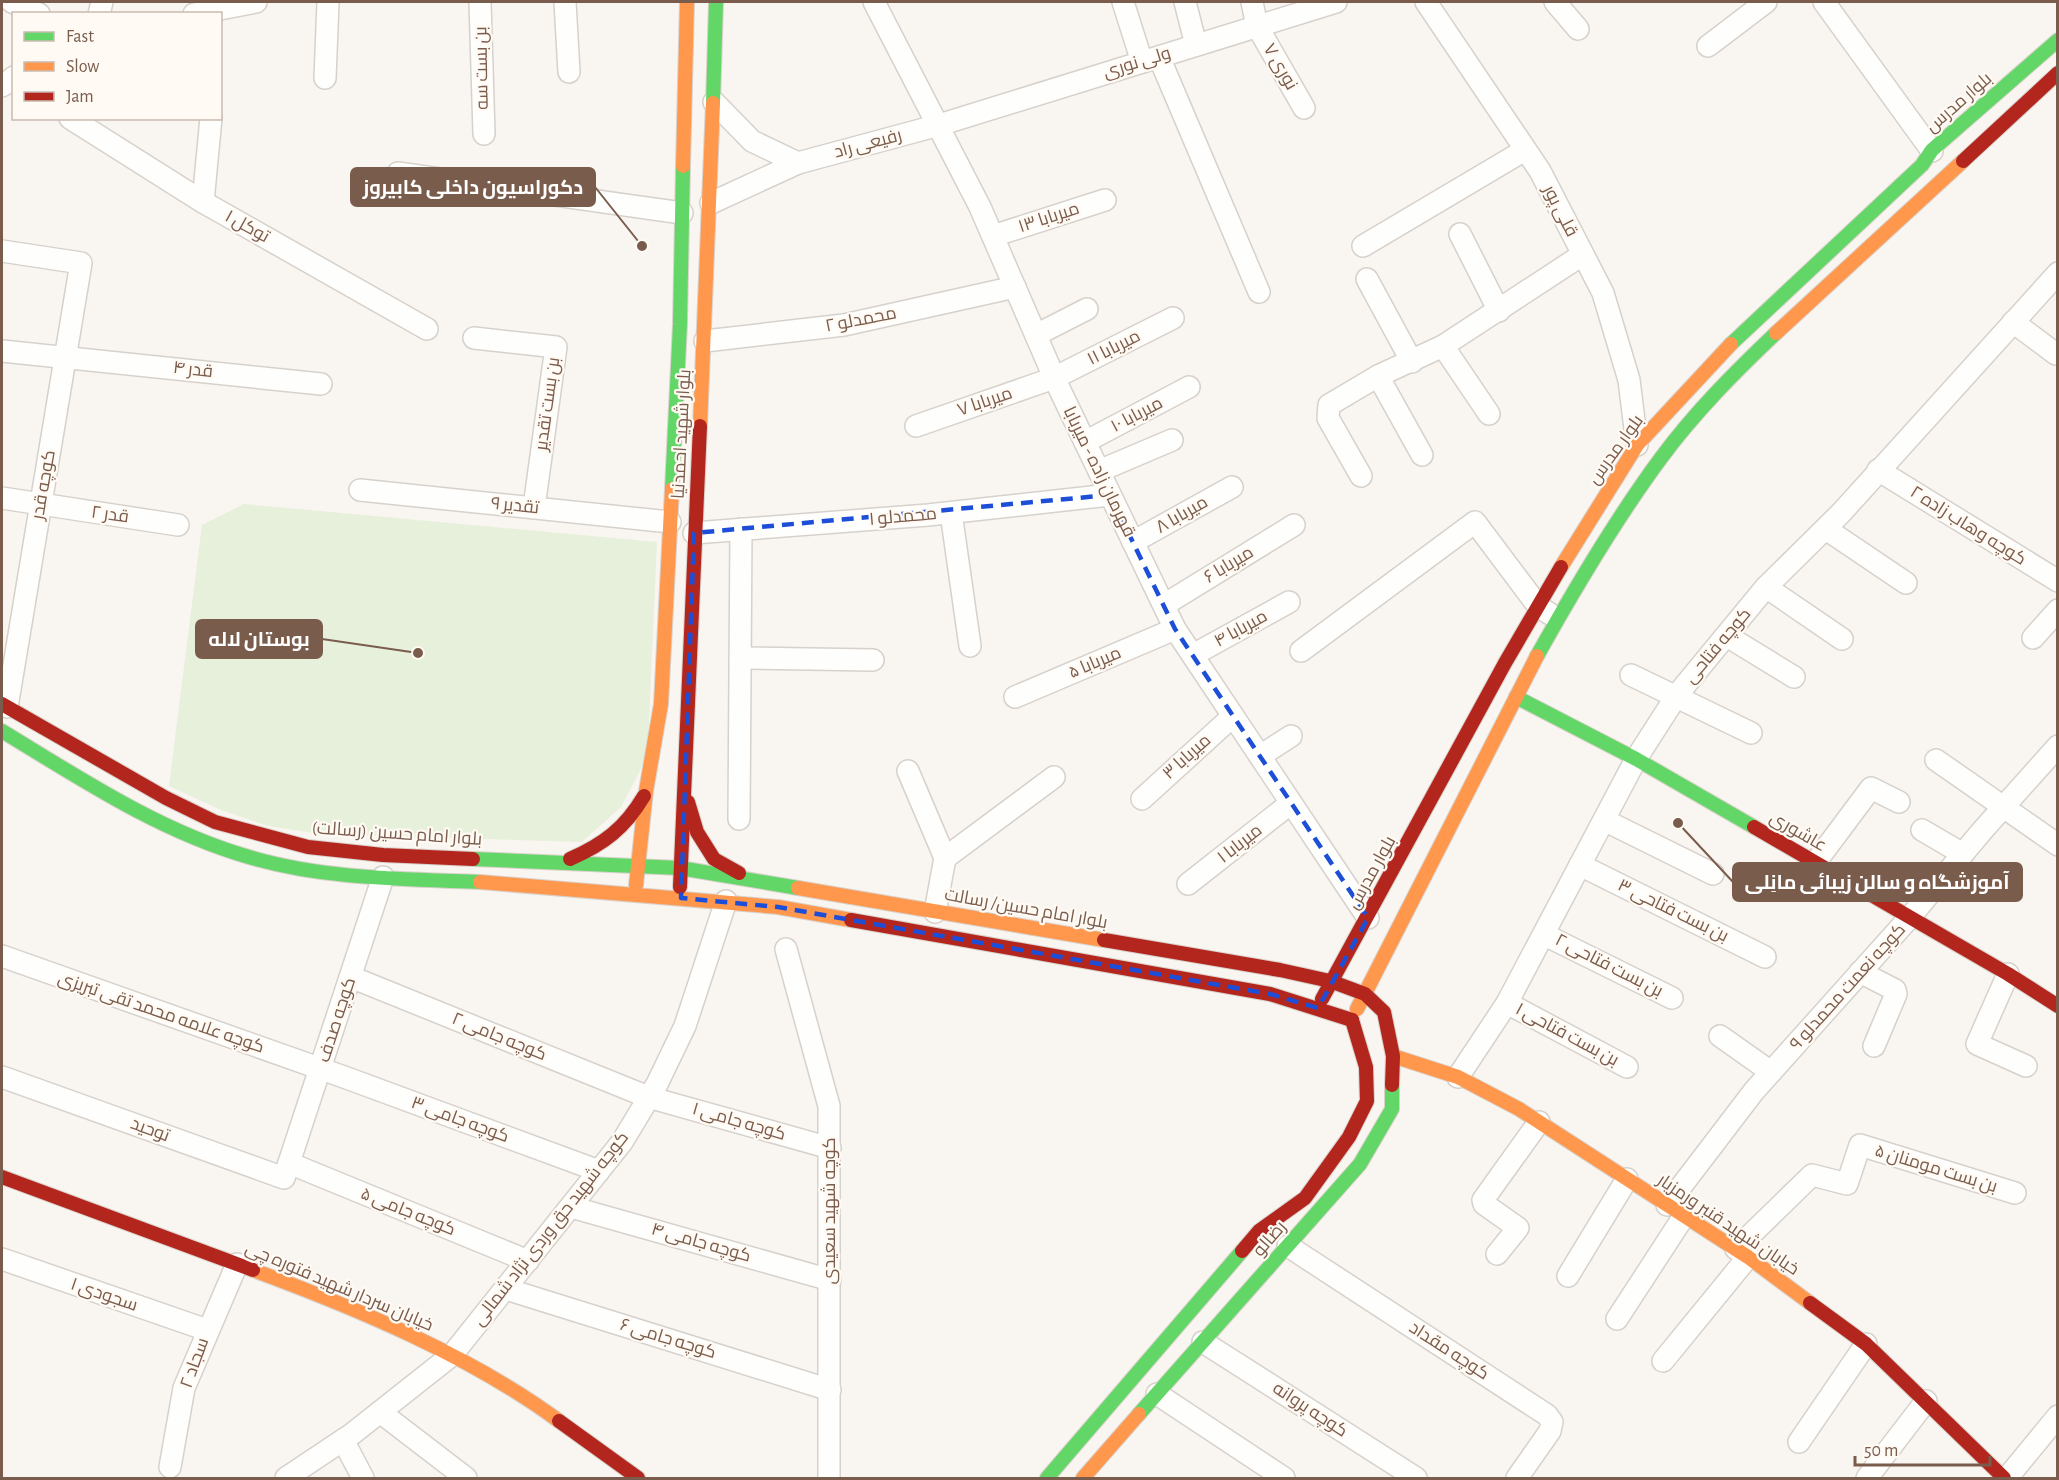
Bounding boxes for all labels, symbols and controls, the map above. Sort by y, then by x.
legend [12,12,222,120]
street label: بن بست سه [472,26,493,110]
text: Fast [66,28,94,46]
street label: نوری ۷ [1259,41,1300,94]
street label: ولی نوری [1101,44,1173,83]
text: Slow [66,58,99,76]
street label: بلوار مدرس [1923,70,1996,137]
text: Jam [66,88,94,106]
street label: رفیعی راد [832,126,904,163]
callout: دکوراسیون داخلی کابیروز [351,168,595,206]
text: دکوراسیون داخلی کابیروز [362,178,583,199]
street label: قلی پور [1537,181,1581,241]
street label: میربابا ۱۳ [1016,200,1082,237]
street label: توکل ۱ [221,208,272,247]
street label: محمدلو ۲ [824,304,898,337]
street label: میربابا ۱۱ [1085,327,1144,370]
street label: بن بست تقدیر [532,356,564,453]
street label: قدر ۴ [172,359,214,382]
street label: بلوار شهید احمدنیا [669,369,695,499]
street label: میربابا ۷ [955,384,1015,421]
street label: میربابا ۱۰ [1108,394,1166,437]
street label: قهرمان زاده - میربابا [1059,404,1138,541]
street label: بلوار مدرس [1585,412,1648,489]
street label: کوچه قدر [29,449,61,523]
street label: کوچه وهاب زاده ۲ [1906,483,2029,571]
street label: میربابا ۸ [1153,493,1212,538]
street label: ۹ تقدیر [490,495,540,518]
street label: قدر ۲ [90,503,130,528]
street label: محمدلو ۱ [868,505,938,530]
street label: میربابا ۶ [1201,543,1257,587]
street label: کوچه فتاحی [1681,605,1756,688]
street label: میربابا ۴ [1212,607,1271,652]
callout: بوستان لاله [196,620,322,658]
text: بوستان لاله [208,630,310,651]
street label: میربابا ۵ [1066,644,1124,683]
street label: میربابا ۳ [1160,731,1215,784]
street label: عاشوری [1766,808,1830,856]
street label: بلوار امام حسین (رسالت) [311,819,483,851]
street label: میربابا ۱ [1214,821,1266,868]
street label: بلوار مدرس [1344,833,1400,913]
callout: آموزشگاه و سالن زیبائی مانِلی [1733,863,2022,901]
text: آموزشگاه و سالن زیبائی مانِلی [1745,871,2010,894]
street label: بن بست فتاحی ۳ [1614,876,1731,946]
street label: بلوار امام حسین/ رسالت [943,886,1109,934]
street label: کوچه نعمت محمدلو ۹ [1787,920,1911,1055]
street label: بن بست فتاحی ۲ [1552,931,1666,1002]
street label: کوچه علامه محمد تقی تبریزی [55,969,266,1059]
street label: کوچه صدف [315,975,361,1065]
street label: بن بست فتاحی ۱ [1512,1000,1622,1071]
street label: کوچه جامی ۲ [448,1010,549,1066]
street label: کوچه جامی ۳ [408,1094,511,1148]
street label: کوچه جامی ۱ [690,1100,788,1146]
street label: توحید [128,1115,172,1146]
street label: کوچه شهید حق وردی نژاد شمالی [469,1128,634,1331]
street label: کوچه شهید سعیدی [820,1137,841,1285]
street label: ۵ بن بست مومنان [1872,1142,1999,1197]
street label: خیابان شهید قنبر ورمزیار [1653,1170,1803,1280]
street label: کوچه جامی ۵ [357,1185,458,1241]
street label: رضالو [1250,1218,1291,1261]
street label: کوچه جامی ۴ [649,1220,753,1268]
street label: خیابان سردار شهید فتوره چی [242,1238,436,1337]
street label: سجودی ۱ [68,1275,140,1316]
street label: کوچه جامی ۶ [617,1316,718,1364]
street label: کوچه مقداد [1405,1319,1492,1385]
street label: سجاد ۲ [178,1335,212,1391]
street label: کوچه پروانه [1268,1379,1351,1442]
scale bar [1855,1429,1990,1467]
text: 50 m [1864,1442,1898,1460]

